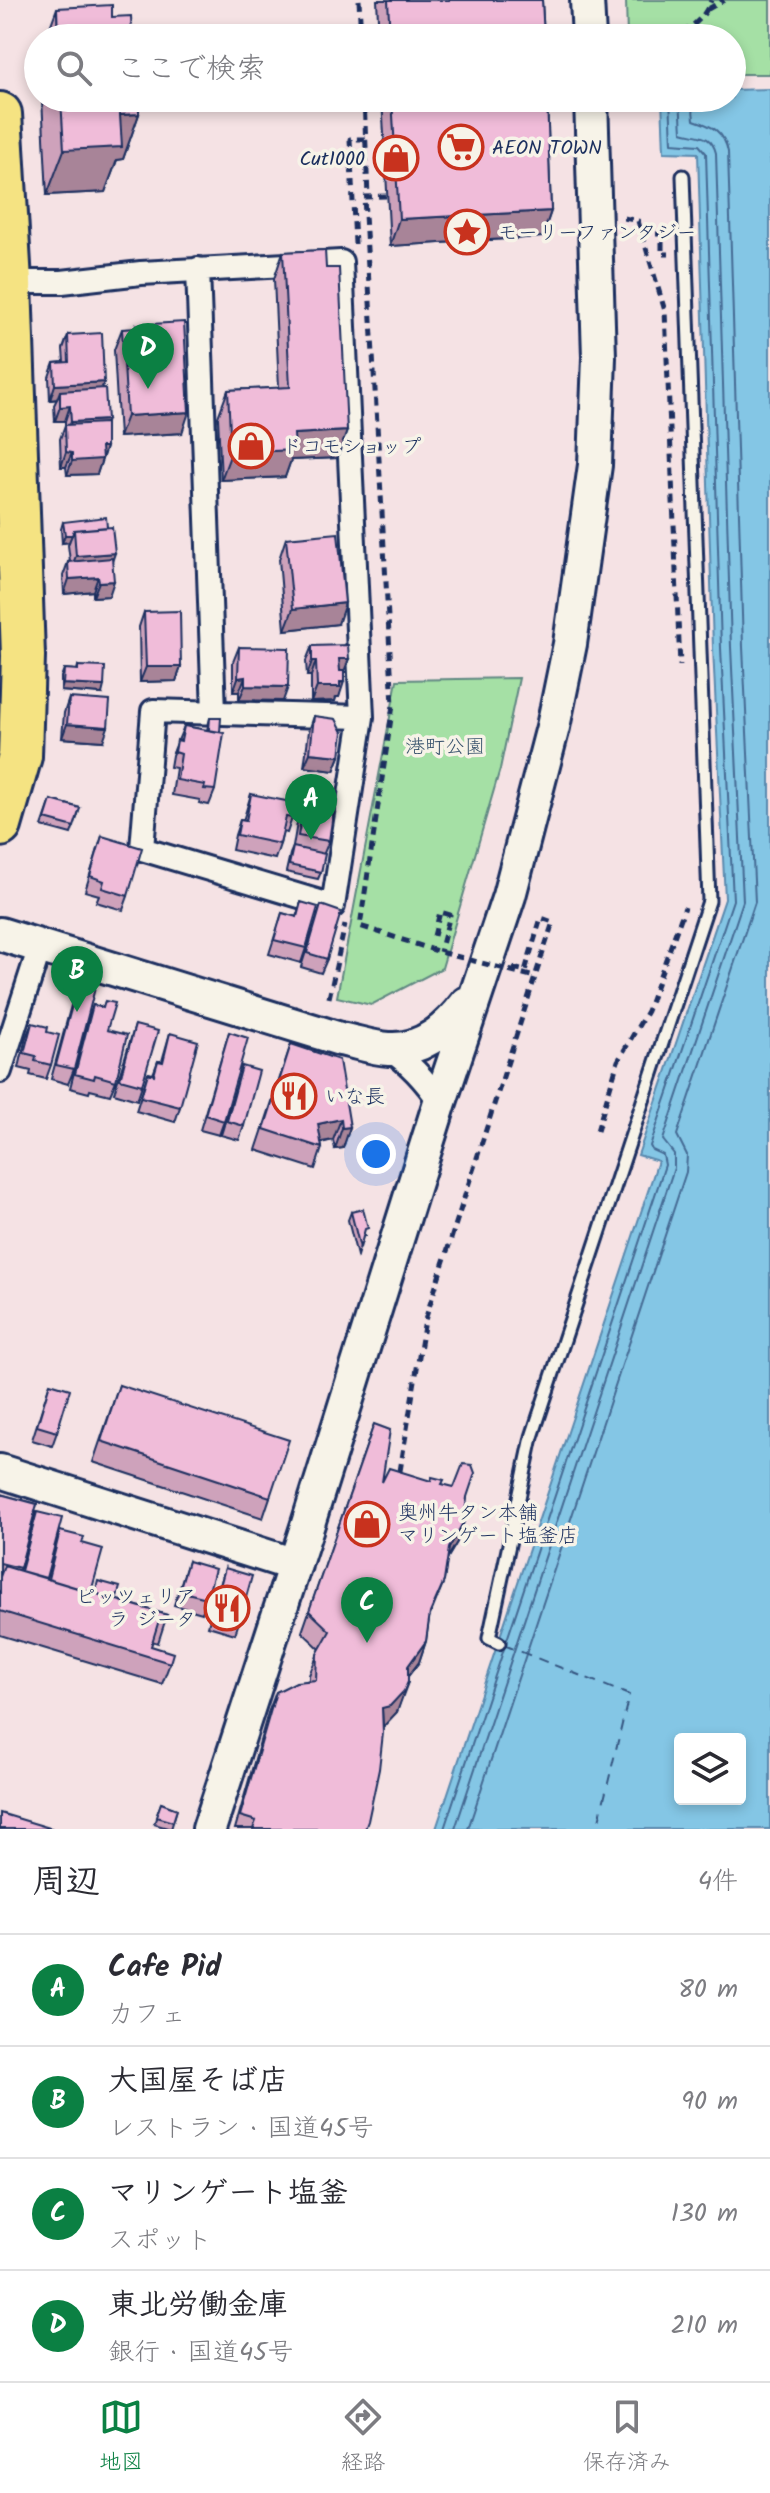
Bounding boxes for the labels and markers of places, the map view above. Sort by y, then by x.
supermarket icon: AEON TOWN [437,123,485,171]
place label: AEON TOWN [492,133,602,165]
shop icon: Cut1000 [372,134,420,182]
place label: Cut1000 [299,144,365,176]
place icon: モーリーファンタジー [443,208,491,256]
place label: モーリーファンタジー [498,218,696,250]
pin: D [122,323,174,389]
shop icon: ドコモショップ [227,422,275,470]
place label: ドコモショップ [282,432,421,464]
pin: A [285,774,337,840]
pin: B [51,946,103,1012]
restaurant icon: いな長 [270,1072,318,1120]
place label: いな長 [325,1082,385,1114]
place label: 奥州牛タン本舗 マリンゲート塩釜店 [398,1498,578,1553]
shop icon: 奥州牛タン本舗 マリンゲート塩釜店 [343,1500,391,1548]
pin: C [341,1577,393,1643]
place label: ピッツェリア ラ ジータ [76,1582,196,1637]
restaurant icon: ピッツェリア ラ ジータ [203,1584,251,1632]

